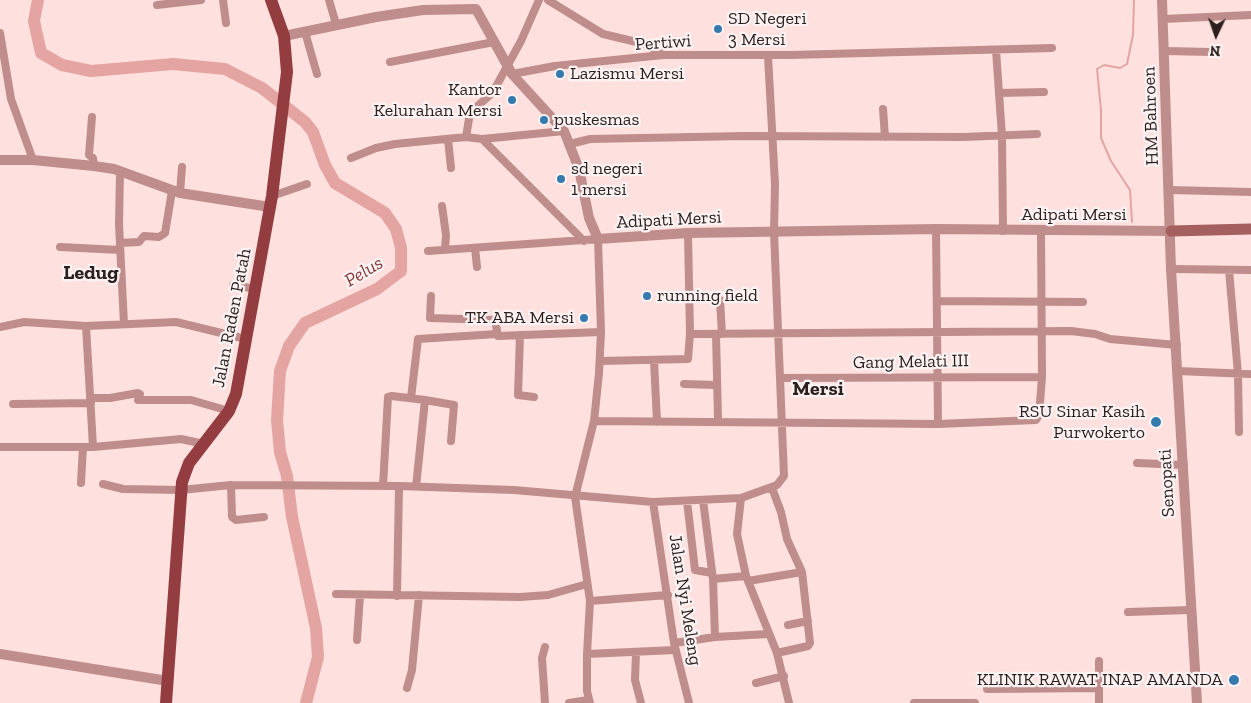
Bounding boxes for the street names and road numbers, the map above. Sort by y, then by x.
street label: Pertiwi [634,30,692,56]
street label: HM Bahroen [1138,66,1164,166]
street label: Adipati Mersi [1021,204,1127,226]
street label: Adipati Mersi [616,206,722,234]
street label: Jalan Raden Patah [208,247,256,389]
street label: Gang Melati III [853,350,969,374]
street label: Senopati [1154,449,1180,517]
street label: Jalan Nyi Meleng [664,533,706,667]

